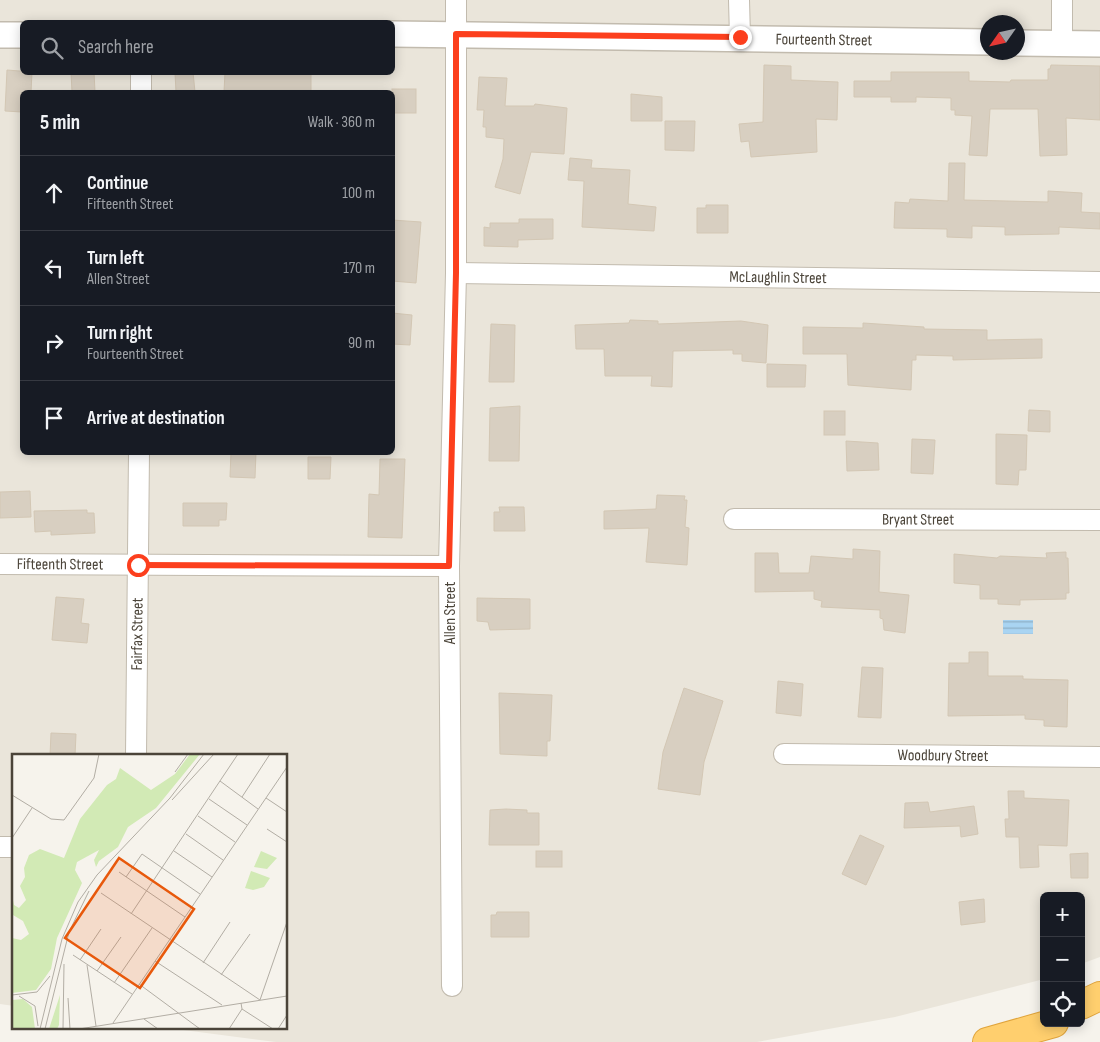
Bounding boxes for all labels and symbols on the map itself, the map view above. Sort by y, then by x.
north arrow [980,15,1025,60]
route end [729,26,752,49]
street label: Fourteenth Street [775,30,873,50]
street label: McLaughlin Street [729,267,827,288]
street label: Bryant Street [882,510,954,529]
route start [127,554,150,577]
street label: Fifteenth Street [17,555,103,574]
street label: Allen Street [441,582,460,645]
street label: Fairfax Street [127,597,147,670]
street label: Woodbury Street [898,746,989,765]
inset map [12,754,288,1030]

